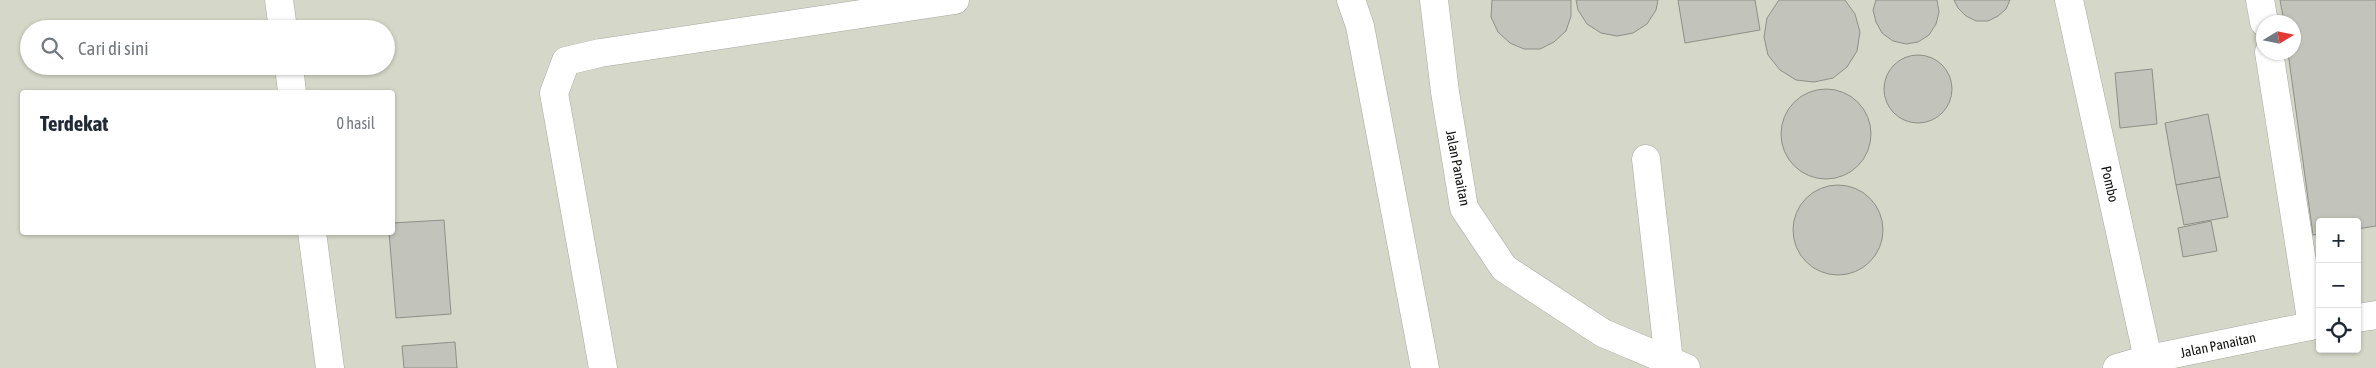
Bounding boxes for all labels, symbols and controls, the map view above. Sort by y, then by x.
north arrow [2256,15,2301,60]
search box [20,20,395,75]
icon: search [38,34,66,62]
text: Cari di sini [78,37,149,59]
text: Terdekat [40,111,108,135]
text: 0 hasil [337,114,375,132]
street label: Jalan Panaitan [1443,129,1473,207]
street label: Pombo [2098,164,2122,204]
map controls [2316,218,2361,353]
button: + [2316,218,2361,263]
button: − [2316,263,2361,308]
button: locate [2316,308,2361,353]
street label: Jalan Panaitan [2179,329,2257,361]

